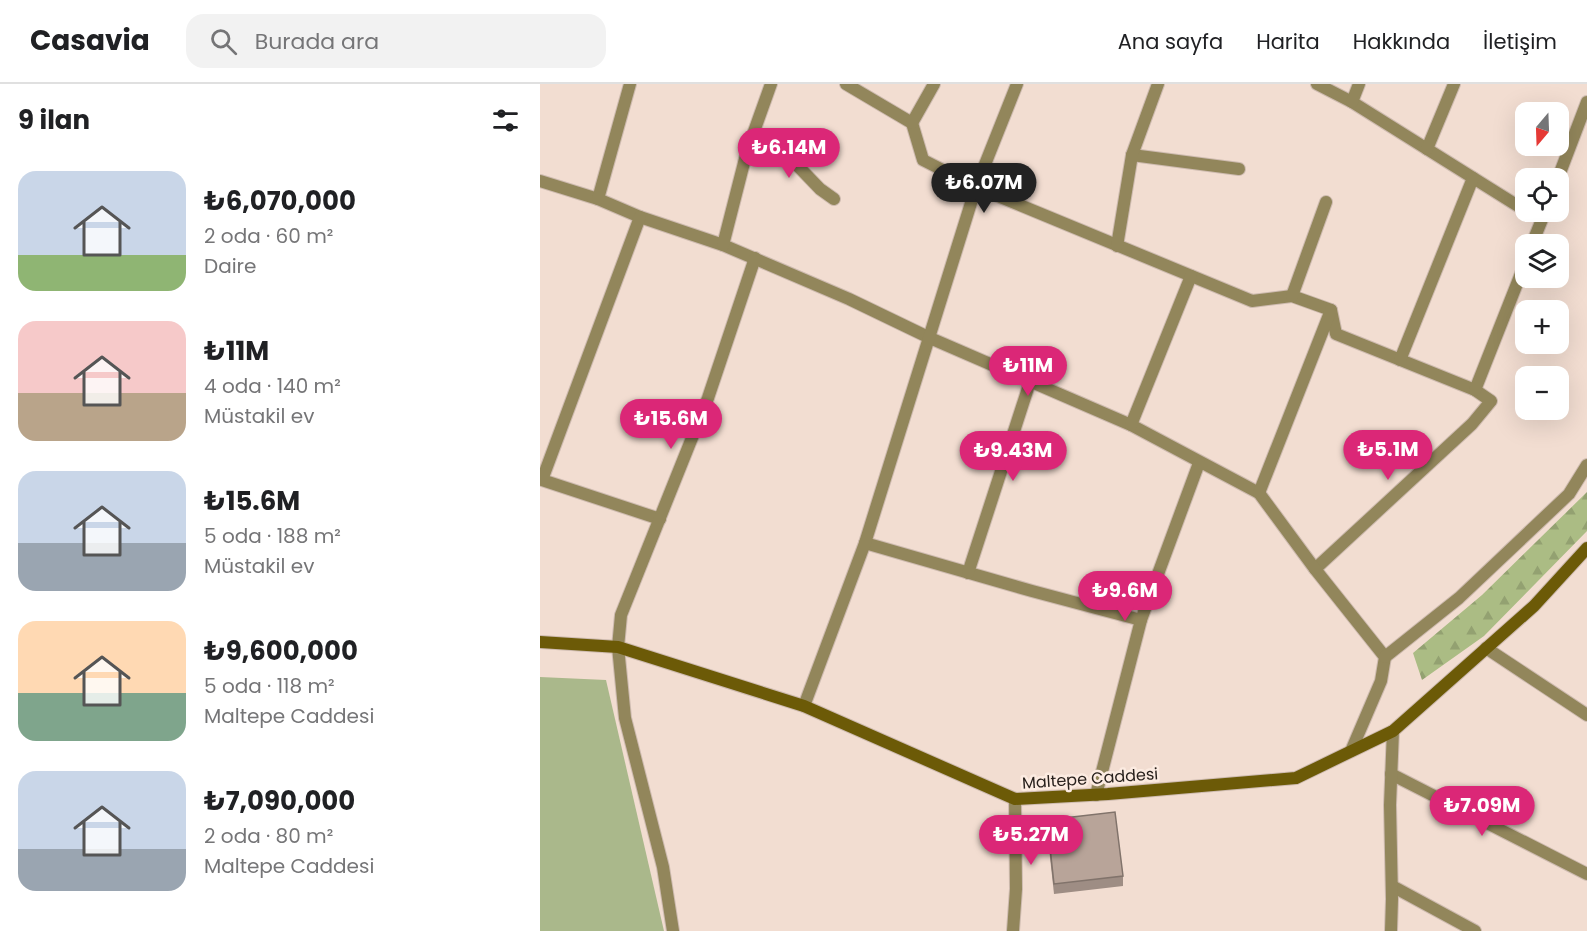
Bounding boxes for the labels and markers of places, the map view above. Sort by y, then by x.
pin: ₺6.14M [740,128,838,179]
pin: ₺6.07M [935,163,1033,214]
pin: ₺11M [992,346,1064,397]
pin: ₺15.6M [622,399,720,450]
pin: ₺5.1M [1346,430,1430,481]
pin: ₺9.43M [964,431,1062,482]
pin: ₺9.6M [1083,571,1167,622]
pin: ₺7.09M [1433,786,1531,837]
pin: ₺5.27M [982,815,1080,866]

